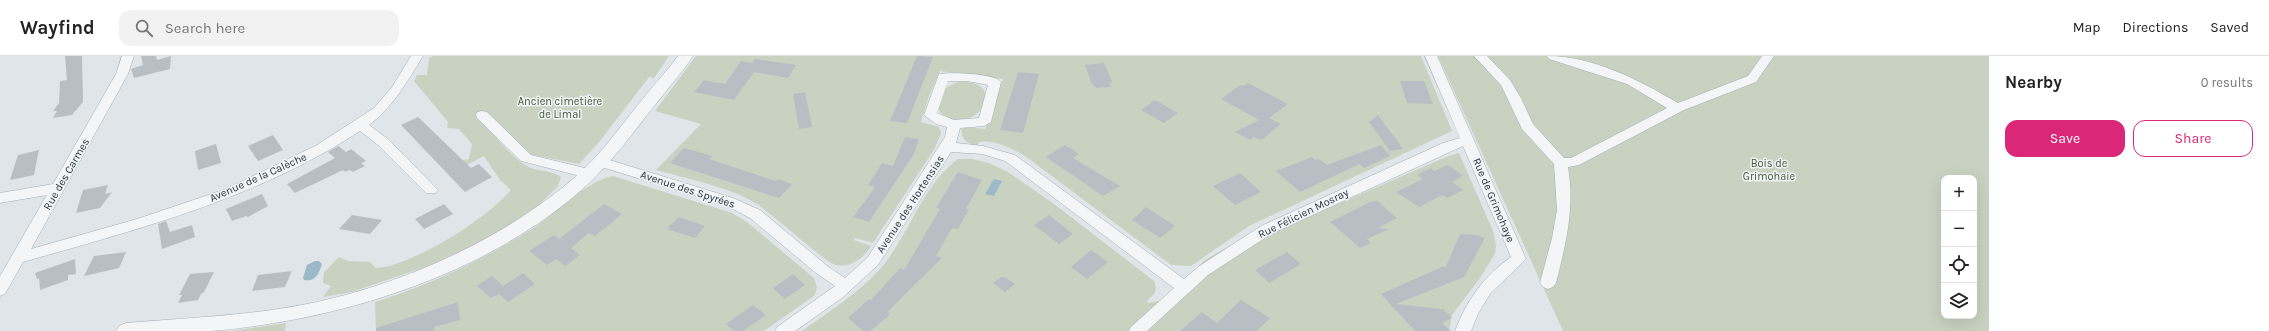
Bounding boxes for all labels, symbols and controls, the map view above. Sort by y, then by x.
search box [119,10,399,46]
text: Wayfind [20,17,95,39]
icon: search [133,17,155,39]
text: Search here [165,19,245,37]
text: Map [2073,19,2101,36]
text: Directions [2123,19,2188,36]
text: Saved [2210,19,2249,36]
text: Nearby [2005,72,2062,92]
text: 0 results [2201,75,2253,90]
park label: Ancien cimetière de Limal [518,95,603,121]
button: Save [2005,120,2125,157]
button: Share [2133,120,2253,157]
street label: Rue des Carmes [41,136,92,212]
street label: Avenue de la Calèche [208,150,309,205]
street label: Avenue des Hortensias [874,153,947,256]
street label: Rue de Grimohaye [1470,156,1517,245]
park label: Bois de Grimohaie [1743,157,1795,183]
street label: Avenue des Spyrées [639,168,737,211]
map controls [1941,175,1977,319]
button: + [1941,175,1977,211]
street label: Rue Félicien Mosray [1256,186,1351,241]
button: − [1941,211,1977,247]
button: locate [1941,247,1977,283]
button: layers [1941,283,1977,319]

